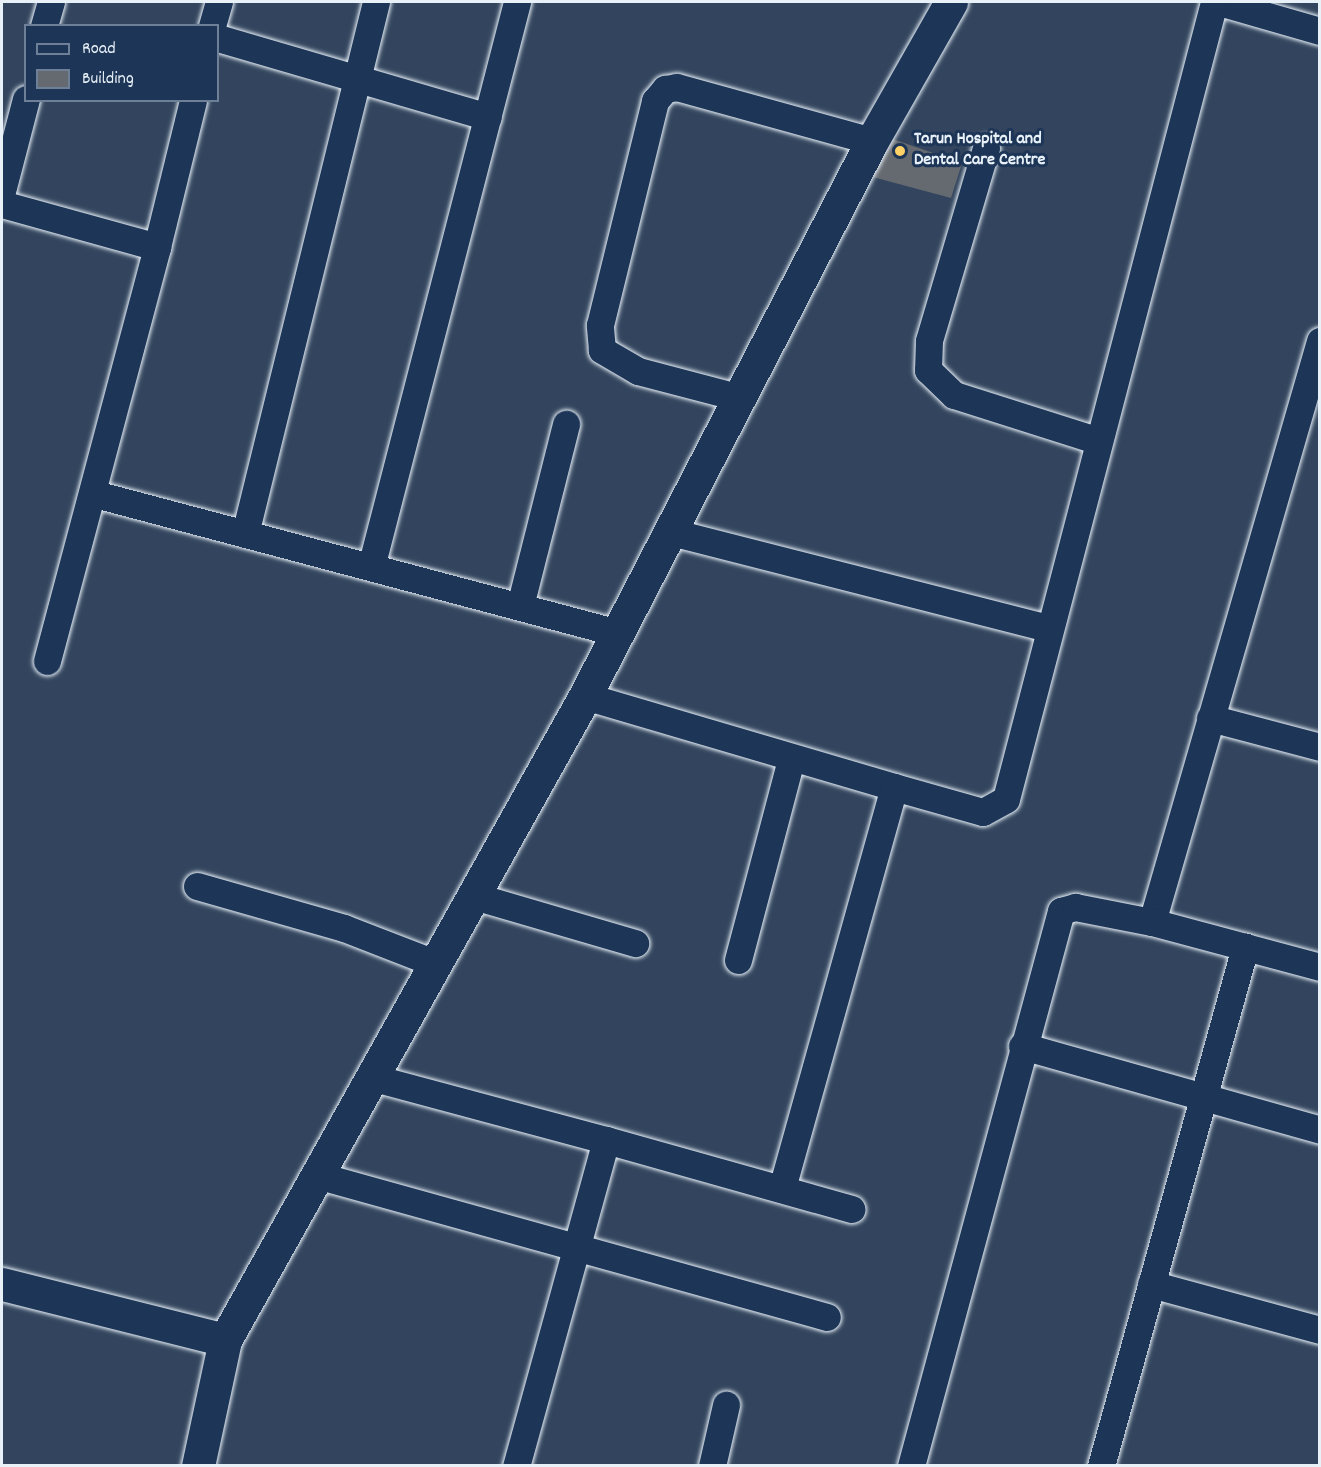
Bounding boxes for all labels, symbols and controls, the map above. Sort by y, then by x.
legend [24,24,219,102]
text: Road [82,37,116,62]
text: Building [82,67,134,92]
place label: Tarun Hospital and Dental Care Centre [914,130,1045,172]
marker: Tarun Hospital and Dental Care Centre [891,142,909,160]

